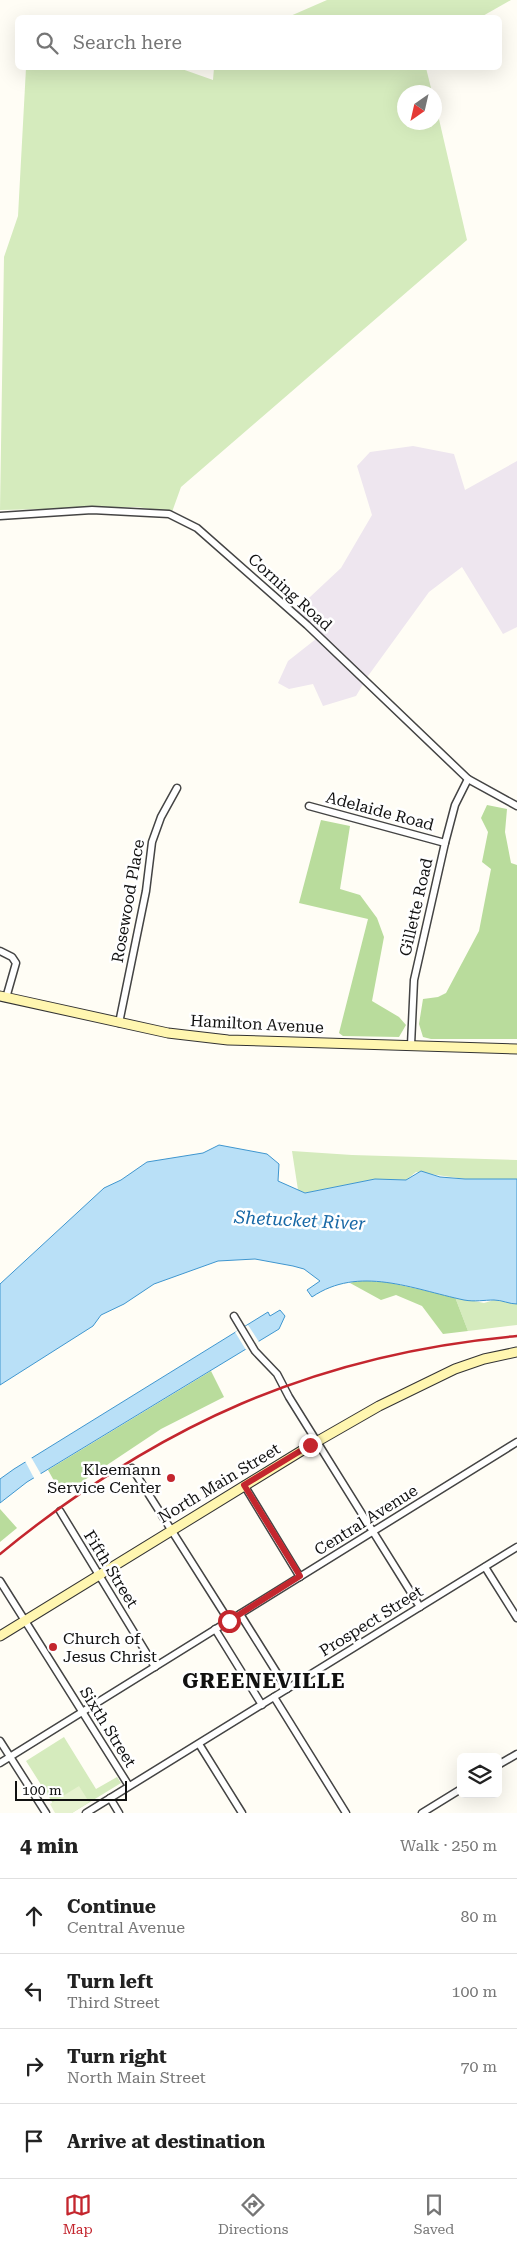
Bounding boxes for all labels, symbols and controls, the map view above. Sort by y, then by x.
search box [15,15,502,70]
icon: search [33,29,61,57]
text: Search here [73,31,182,54]
north arrow [397,85,442,130]
street label: Corning Road [244,549,336,635]
street label: Adelaide Road [324,787,436,835]
street label: Rosewood Place [108,838,148,964]
street label: Gillette Road [395,856,437,958]
street label: Hamilton Avenue [190,1011,325,1037]
water label: Shetucket River [233,1206,367,1234]
route end [299,1434,322,1457]
street label: North Main Street [155,1439,283,1527]
place label: Kleemann Service Center [47,1460,161,1497]
marker: Kleemann Service Center [165,1472,177,1484]
street label: Central Avenue [311,1481,421,1559]
street label: Fifth Street [80,1527,142,1611]
street label: Prospect Street [316,1582,426,1660]
route start [218,1610,241,1633]
place label: Church of Jesus Christ [63,1629,157,1666]
marker: Church of Jesus Christ [47,1641,59,1653]
district label: GREENEVILLE [182,1669,346,1693]
street label: Sixth Street [76,1683,140,1771]
map controls [457,1753,502,1798]
button: layers [457,1753,502,1798]
scale bar [15,1778,128,1801]
text: 100 m [22,1782,62,1798]
text: 4 min [20,1834,78,1858]
text: Walk · 250 m [400,1836,497,1855]
text: Continue [67,1895,156,1918]
icon: ahead [20,1902,48,1930]
text: 80 m [460,1907,497,1926]
text: Central Avenue [67,1918,185,1937]
text: Turn left [67,1970,153,1993]
icon: left [20,1977,48,2005]
text: 100 m [451,1982,497,2001]
text: Third Street [67,1993,160,2012]
text: Turn right [67,2045,167,2068]
icon: right [20,2052,48,2080]
text: 70 m [460,2057,497,2076]
text: North Main Street [67,2068,206,2087]
icon: arrive [20,2127,48,2155]
text: Arrive at destination [67,2130,265,2153]
tab: Map [63,2191,93,2237]
tab: Directions [218,2191,288,2237]
tab: Saved [414,2191,454,2237]

